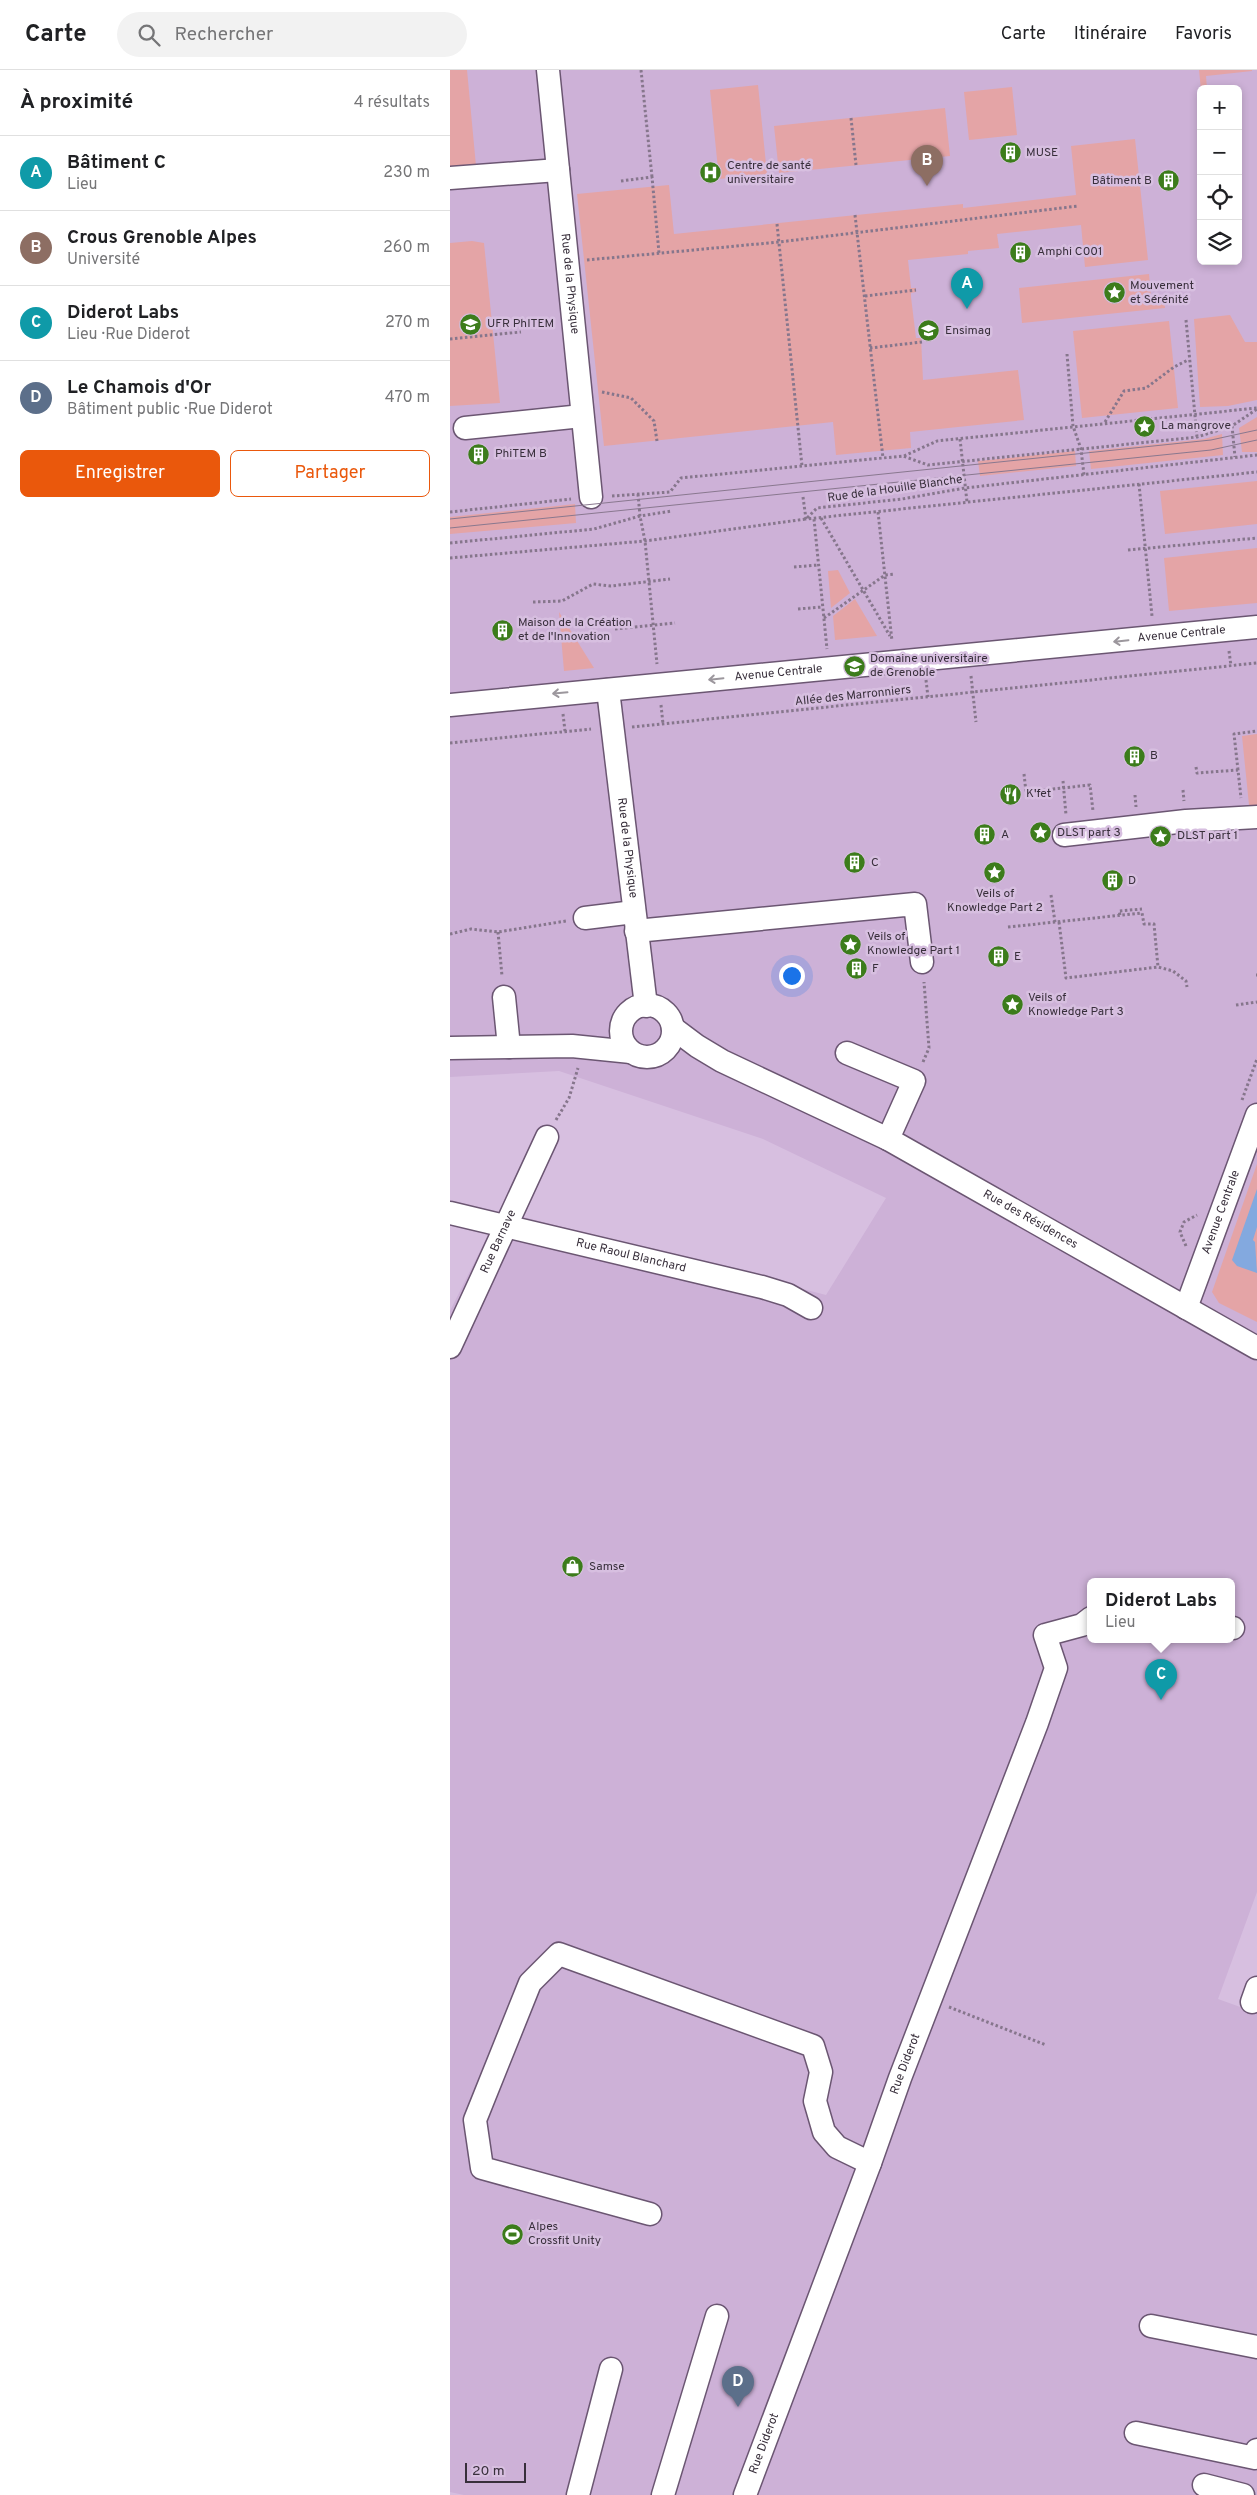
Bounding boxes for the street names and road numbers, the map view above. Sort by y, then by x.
street label: Rue de la Physique [557,233,583,335]
street label: Rue de la Houille Blanche [826,472,964,506]
street label: Avenue Centrale [1137,622,1226,647]
street label: Avenue Centrale [734,661,823,685]
street label: Allée des Marronniers [794,682,912,710]
street label: Rue de la Physique [613,797,641,899]
street label: Avenue Centrale [1198,1168,1244,1257]
street label: Rue des Résidences [980,1186,1081,1253]
street label: Rue Barnave [477,1207,520,1276]
street label: Rue Raoul Blanchard [574,1235,688,1277]
street label: Rue Diderot [887,2031,924,2097]
street label: Rue Diderot [746,2411,783,2476]

